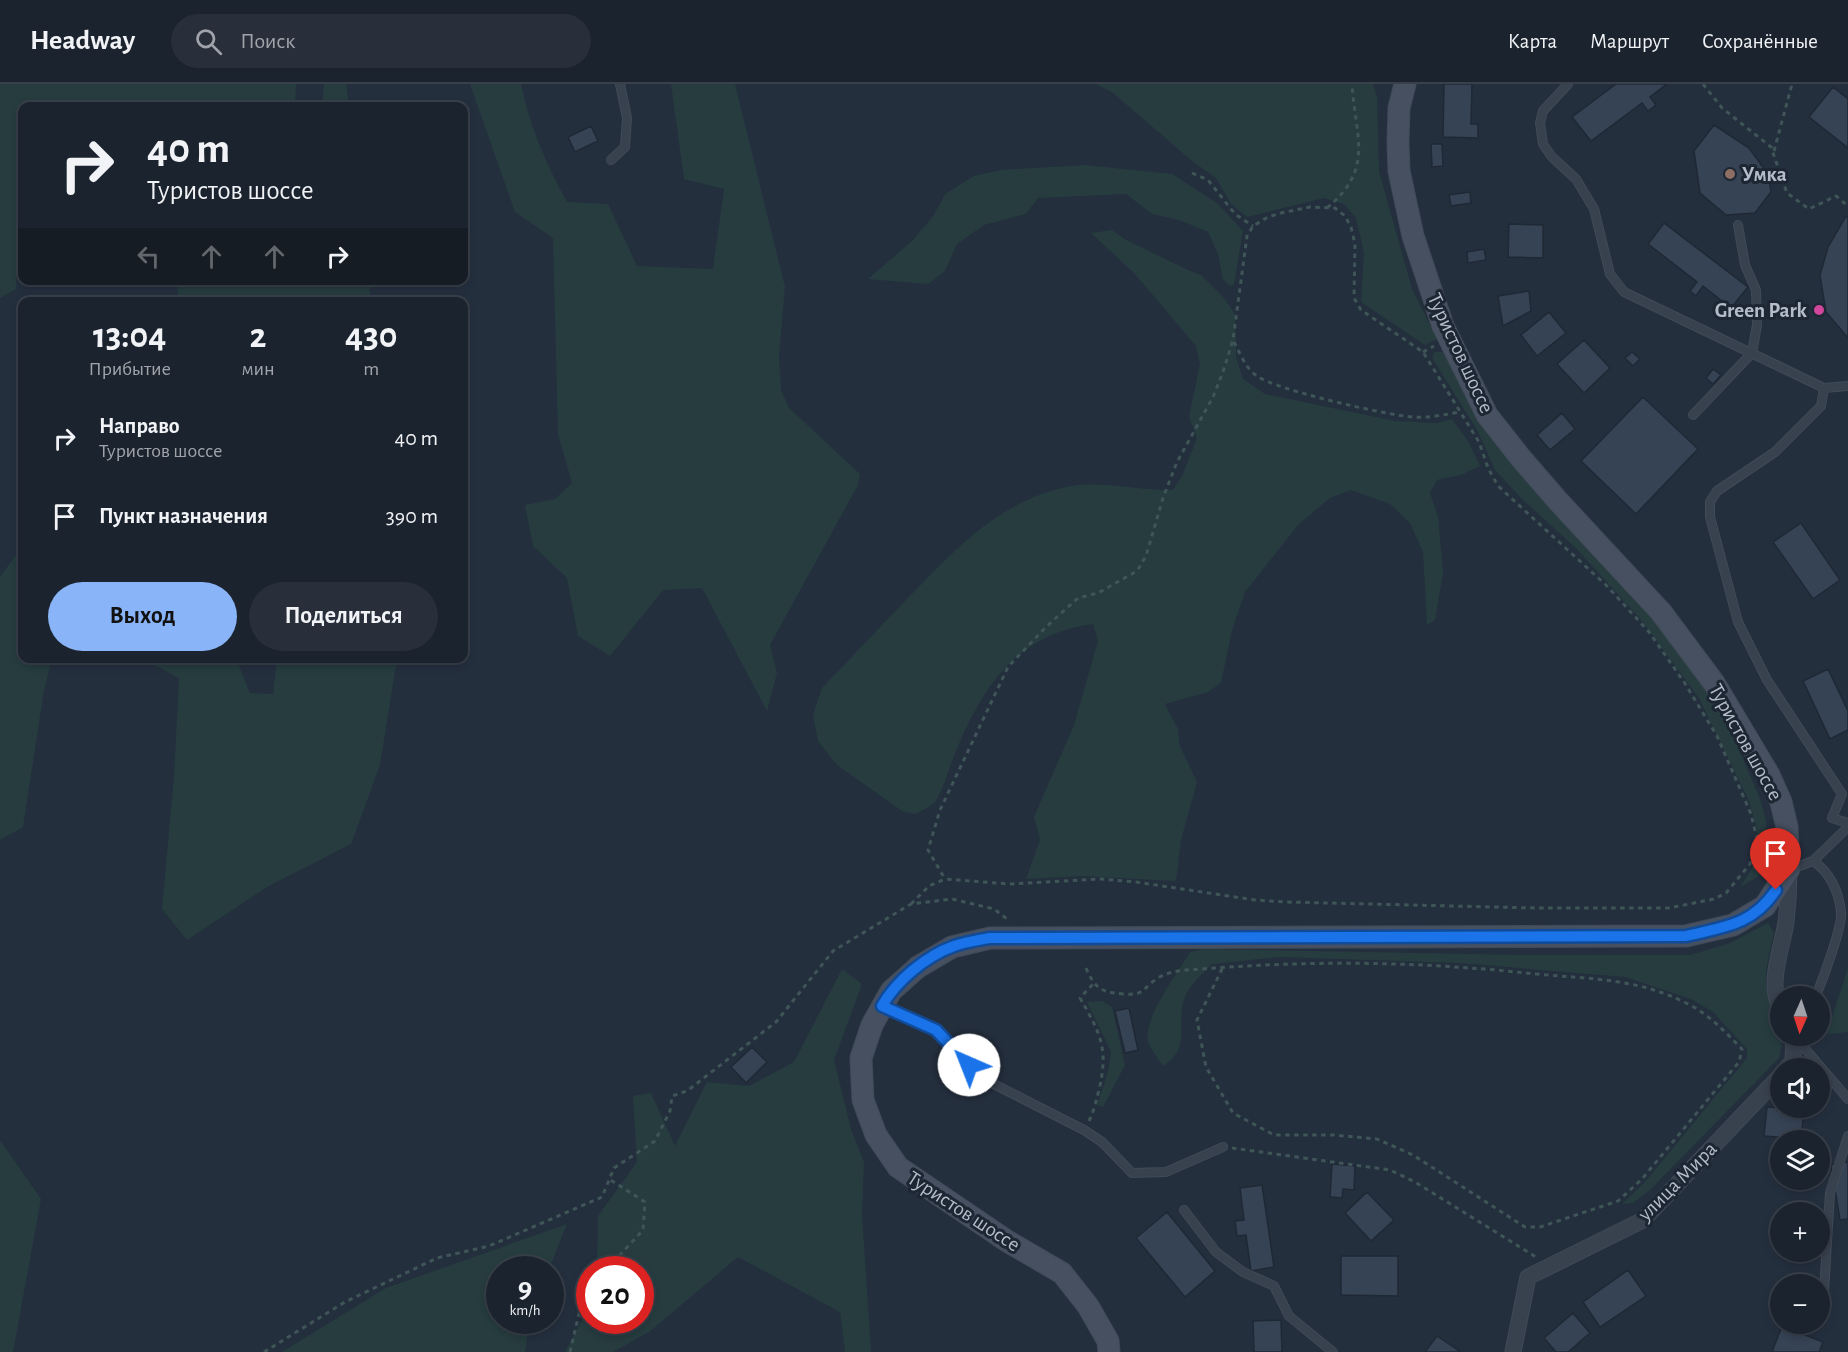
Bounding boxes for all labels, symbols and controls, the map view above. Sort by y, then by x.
search box [171,14,591,68]
icon: search [192,25,225,58]
text: Headway [30,27,135,55]
text: Поиск [240,30,295,52]
text: Карта [1508,31,1557,52]
text: Маршрут [1590,31,1669,52]
text: Сохранённые [1702,31,1818,52]
icon: right [48,126,126,204]
text: 40 m [147,128,230,170]
place label: Умка [1742,164,1787,185]
marker: Умка [1723,167,1737,181]
text: Туристов шоссе [147,177,314,204]
icon: left [132,240,165,273]
icon: ahead [195,240,228,273]
icon: ahead [258,240,291,273]
icon: right [321,240,354,273]
street label: Туристов шоссе [1424,290,1497,416]
place label: Green Park [1715,300,1808,321]
marker: Green Park [1812,303,1826,317]
text: 13:04 [93,318,166,354]
text: 2 [250,318,266,354]
text: 430 [345,318,397,354]
text: Прибытие [88,359,171,379]
text: мин [241,359,275,379]
text: m [363,359,379,379]
text: Направо [99,415,180,437]
icon: right [48,422,81,455]
text: 40 m [395,427,438,449]
text: Туристов шоссе [99,441,223,461]
icon: arrive [48,500,81,533]
text: Пункт назначения [99,505,268,527]
text: 390 m [386,505,438,527]
button: Выход [48,582,237,651]
button: Поделиться [249,582,438,651]
street label: Туристов шоссе [1705,680,1786,804]
pin [1750,828,1801,890]
icon: arrive [1759,837,1792,870]
north arrow [1770,986,1830,1046]
map controls [1770,986,1830,1334]
position arrow [937,1033,1001,1097]
button: sound [1770,1058,1830,1118]
button: layers [1770,1130,1830,1190]
street label: улица Мира [1633,1138,1721,1226]
street label: Туристов шоссе [904,1167,1024,1256]
button: + [1770,1202,1830,1262]
speed limit sign: 20 [576,1256,654,1334]
text: 9 [518,1273,532,1303]
button: − [1770,1274,1830,1334]
text: km/h [510,1303,540,1318]

